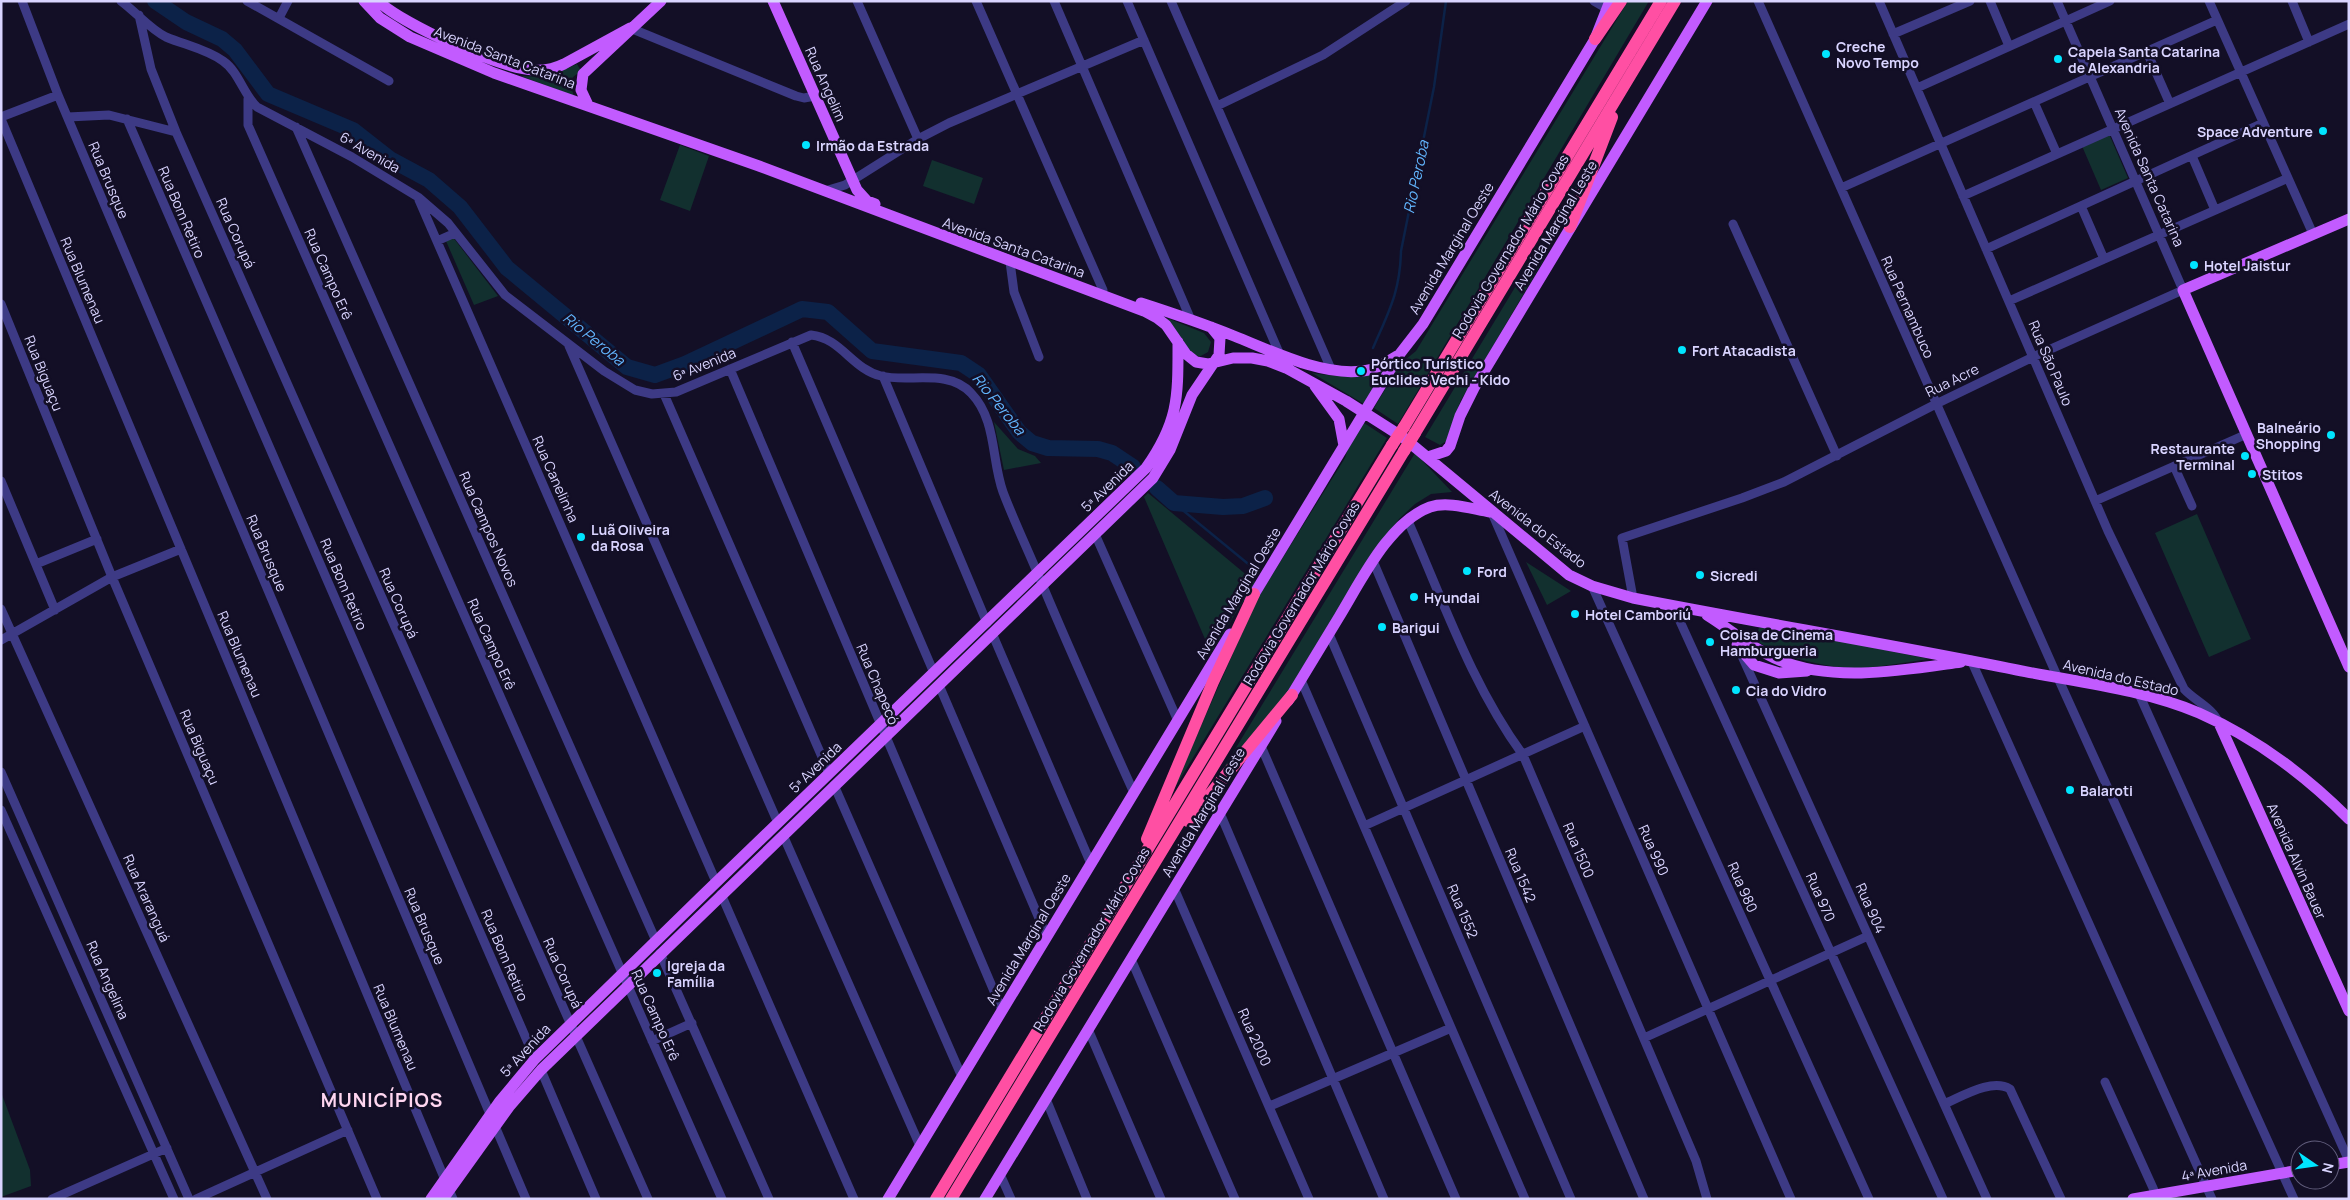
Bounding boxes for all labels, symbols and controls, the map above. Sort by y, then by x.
street label: Avenida Santa Catarina [432,21,578,93]
place label: Creche Novo Tempo [1836,37,1919,72]
place label: Capela Santa Catarina de Alexandria [2068,42,2220,77]
street label: Rua Angelim [801,44,851,124]
marker: Creche Novo Tempo [1820,48,1832,60]
marker: Capela Santa Catarina de Alexandria [2052,53,2064,65]
street label: Avenida Santa Catarina [2111,105,2189,249]
place label: Space Adventure [2197,122,2313,141]
marker: Space Adventure [2317,125,2329,137]
street label: 6ª Avenida [336,127,404,177]
place label: Irmão da Estrada [816,136,929,155]
water label: Rio Peroba [1398,138,1434,215]
street label: Rua Brusque [84,139,134,221]
marker: Irmão da Estrada [800,139,812,151]
street label: Rodovia Governador Mário Covas [1447,150,1573,342]
street label: Avenida Marginal Leste [1509,157,1601,293]
street label: Rua Bom Retiro [154,163,210,261]
street label: Avenida Marginal Oeste [1404,178,1498,318]
street label: Rua Corupá [212,195,260,271]
street label: Avenida Santa Catarina [940,212,1088,282]
street label: Rua Campo Erê [300,225,358,323]
street label: Rua Blumenau [56,234,110,326]
street label: Rua Pernambuco [1877,253,1939,361]
place label: Hotel Jaistur [2204,256,2291,275]
marker: Hotel Jaistur [2188,259,2200,271]
water label: Rio Peroba [559,308,630,371]
street label: Rua São Paulo [2024,317,2078,409]
street label: Rua Biguaçu [20,332,68,414]
place label: Fort Atacadista [1692,341,1796,360]
street label: 6ª Avenida [670,343,738,385]
marker: Fort Atacadista [1676,344,1688,356]
place label: Pórtico Turístico Euclides Vechi - Kido [1371,354,1510,389]
street label: Rua Acre [1922,359,1982,401]
marker: Pórtico Turístico Euclides Vechi - Kido [1355,365,1367,377]
water label: Rio Peroba [968,369,1031,440]
place label: Balneário Shopping [2256,418,2321,453]
marker: Balneário Shopping [2325,429,2337,441]
street label: Rua Canelinha [528,433,584,525]
place label: Restaurante Terminal [2151,439,2235,474]
marker: Restaurante Terminal [2239,450,2251,462]
street label: 5ª Avenida [1077,456,1137,516]
place label: Stitos [2262,465,2303,484]
street label: Rua Campos Novos [455,468,523,590]
marker: Stitos [2246,468,2258,480]
street label: Avenida do Estado [1486,484,1590,572]
street label: Rodovia Governador Mário Covas [1238,497,1364,689]
street label: Rua Brusque [242,512,292,594]
place label: Luã Oliveira da Rosa [591,520,670,555]
street label: Avenida Marginal Oeste [1191,523,1285,663]
marker: Luã Oliveira da Rosa [575,531,587,543]
street label: Rua Bom Retiro [316,535,372,633]
place label: Ford [1477,562,1507,581]
street label: Rua Corupá [375,565,423,641]
marker: Ford [1461,565,1473,577]
place label: Sicredi [1710,566,1758,585]
marker: Sicredi [1694,569,1706,581]
place label: Hyundai [1424,588,1480,607]
marker: Hyundai [1408,591,1420,603]
street label: Rua Campo Erê [463,595,521,693]
place label: Hotel Camboriú [1585,605,1691,624]
street label: Rua Blumenau [213,608,267,700]
marker: Hotel Camboriú [1569,608,1581,620]
place label: Barigui [1392,618,1440,637]
marker: Barigui [1376,621,1388,633]
place label: Coisa de Cinema Hamburgueria [1720,625,1833,660]
marker: Coisa de Cinema Hamburgueria [1704,636,1716,648]
street label: Rua Chapecó [852,641,904,727]
street label: Avenida do Estado [2061,654,2181,700]
place label: Cia do Vidro [1746,681,1827,700]
marker: Cia do Vidro [1730,684,1742,696]
street label: Rua Biguaçu [176,706,224,788]
street label: 5ª Avenida [785,737,845,797]
street label: Avenida Marginal Leste [1157,744,1249,880]
place label: Balaroti [2080,781,2133,800]
marker: Balaroti [2064,784,2076,796]
street label: Avenida Alvin Bauer [2263,800,2331,922]
street label: Rua 1500 [1559,819,1599,881]
street label: Rua 990 [1634,822,1674,878]
street label: Rodovia Governador Mário Covas [1028,843,1154,1035]
street label: Rua 1542 [1501,845,1541,905]
street label: Rua Araranguá [119,851,175,945]
street label: Rua 980 [1724,859,1762,915]
street label: Avenida Marginal Oeste [981,869,1075,1009]
street label: Rua 970 [1802,869,1840,925]
street label: Rua 904 [1852,880,1890,936]
street label: Rua 1552 [1443,881,1483,941]
street label: Rua Brusque [400,885,450,967]
street label: Rua Bom Retiro [477,906,533,1004]
street label: Rua Corupá [539,935,587,1011]
street label: Rua Angelina [82,938,134,1022]
place label: Igreja da Família [667,956,725,991]
street label: Rua Campo Erê [627,966,685,1064]
marker: Igreja da Família [651,967,663,979]
street label: Rua Blumenau [369,981,423,1073]
street label: Rua 2000 [1234,1005,1276,1069]
street label: 5ª Avenida [496,1019,554,1081]
district label: MUNICÍPIOS [321,1087,443,1113]
north arrow [2290,1140,2340,1190]
street label: 4ª Avenida [2180,1155,2248,1185]
text: N [2318,1161,2339,1175]

